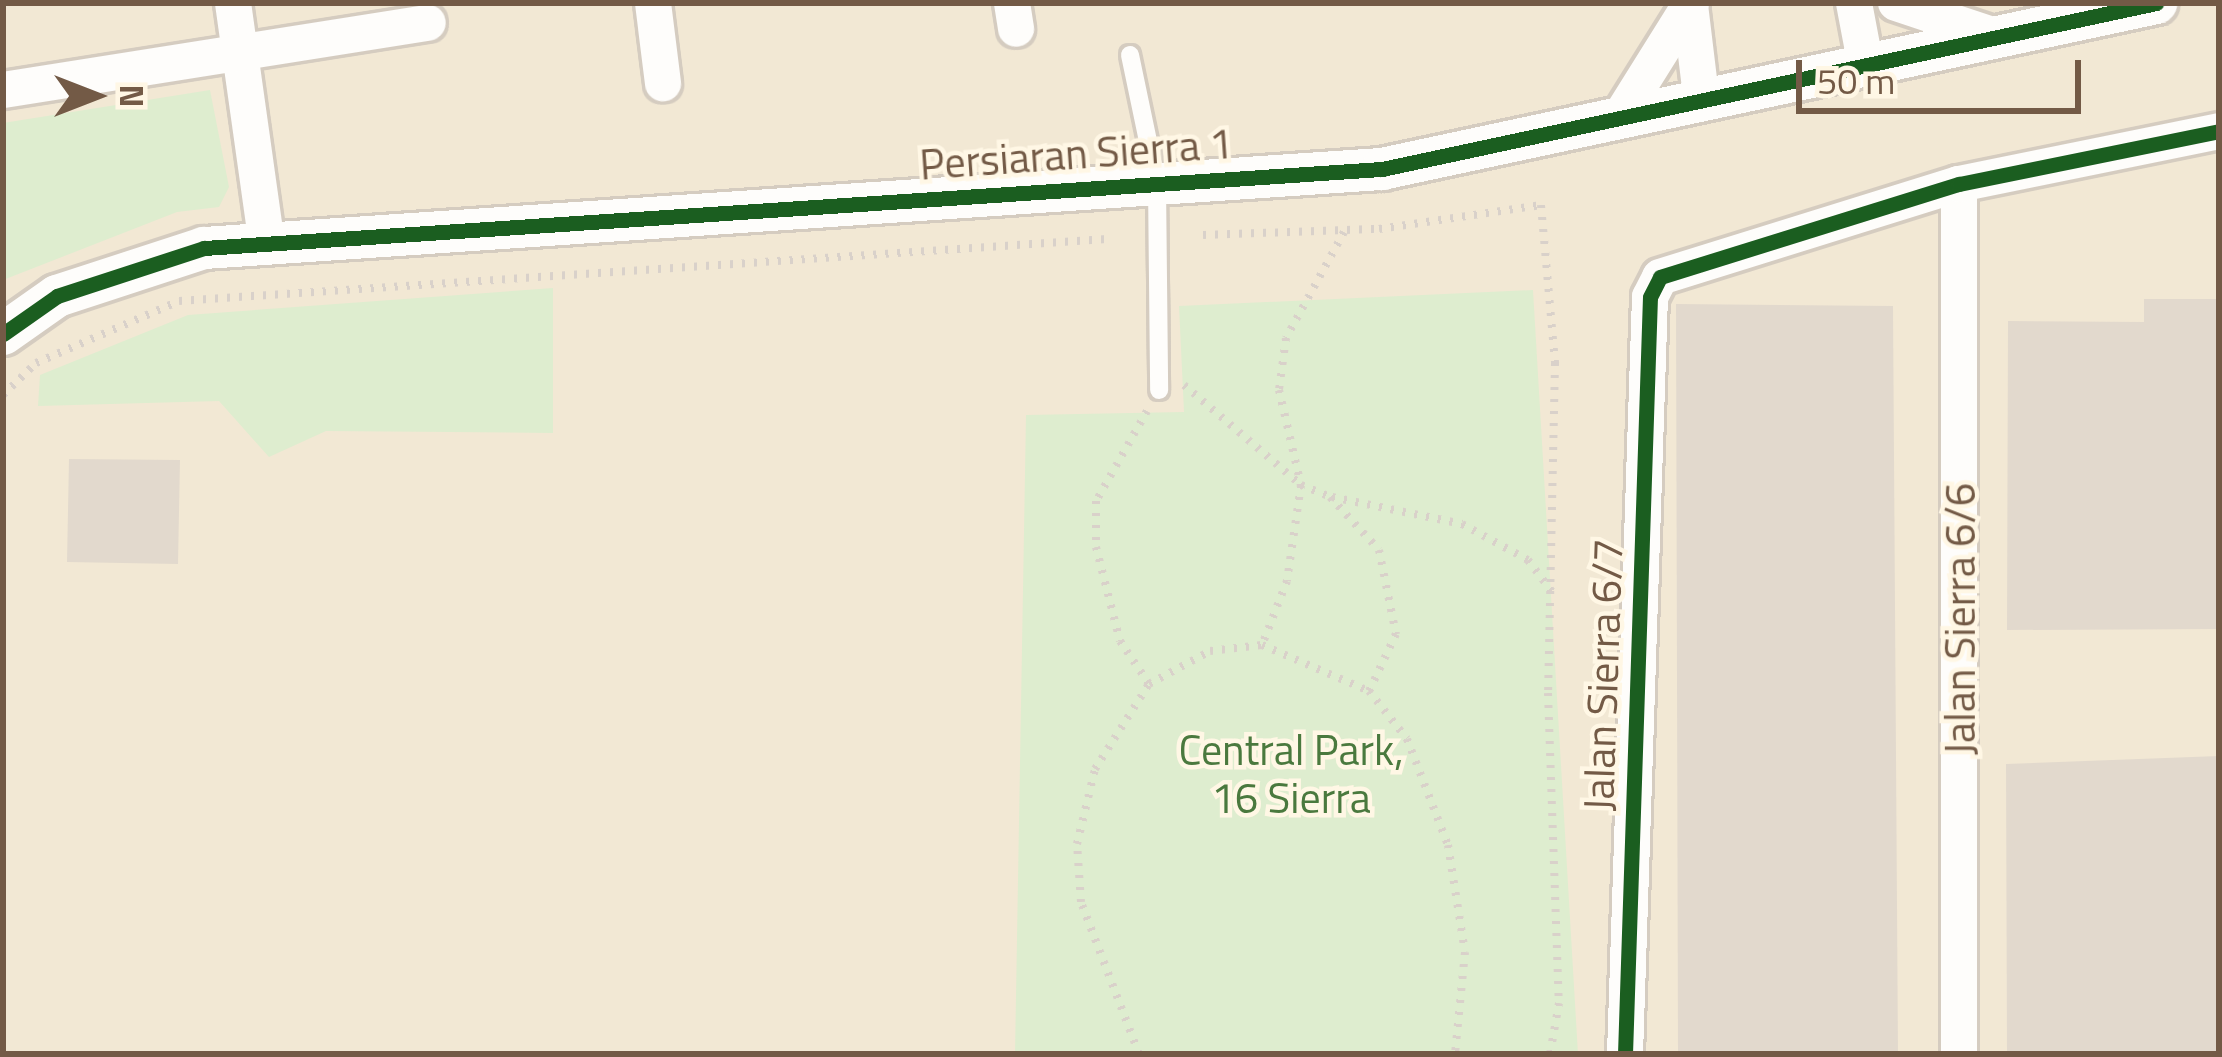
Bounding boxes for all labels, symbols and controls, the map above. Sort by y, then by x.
north arrow [36,36,156,156]
scale bar [1802,36,2087,110]
text: 50 m [1817,53,1895,108]
text: N [107,85,157,107]
street label: Persiaran Sierra 1 [918,117,1234,189]
street label: Jalan Sierra 6/6 [1934,483,1984,755]
street label: Jalan Sierra 6/7 [1572,538,1632,812]
park label: Central Park, 16 Sierra [1178,724,1404,822]

